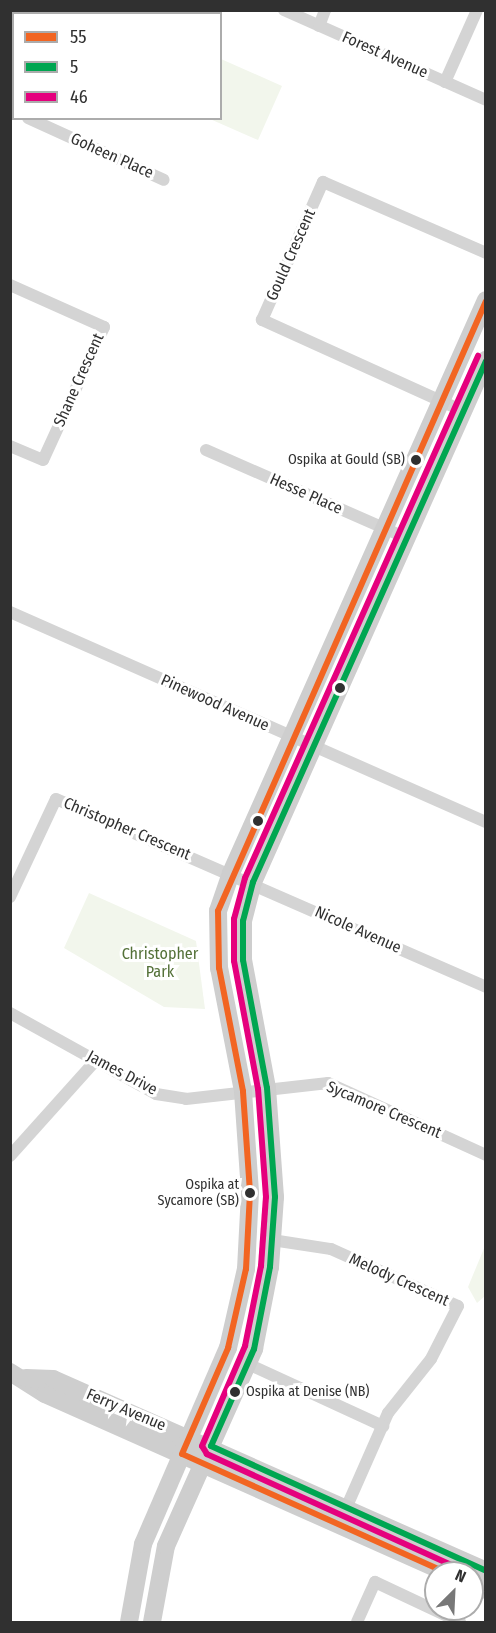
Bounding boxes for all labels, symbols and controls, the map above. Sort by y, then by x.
legend [12,12,222,120]
text: 55 [70,26,86,48]
street label: Forest Avenue [339,28,431,82]
text: 5 [70,56,78,78]
text: 46 [70,86,88,108]
street label: Goheen Place [68,129,156,183]
street label: Gould Crescent [262,206,320,304]
street label: Shane Crescent [50,330,108,430]
place label: Ospika at Gould (SB) [288,452,405,468]
marker: Ospika at Gould (SB) [410,454,422,466]
street label: Hesse Place [267,469,345,519]
street label: Pinewood Avenue [158,671,272,735]
unlabelled marker [334,682,346,694]
street label: Christopher Crescent [61,794,193,864]
unlabelled marker [252,815,264,827]
street label: Nicole Avenue [312,902,404,958]
park label: Christopher Park [122,944,198,982]
street label: James Drive [84,1046,160,1100]
street label: Sycamore Crescent [324,1077,444,1143]
place label: Ospika at Sycamore (SB) [158,1177,239,1210]
marker: Ospika at Sycamore (SB) [244,1187,256,1199]
street label: Melody Crescent [346,1249,452,1311]
place label: Ospika at Denise (NB) [246,1384,369,1400]
street label: Ferry Avenue [83,1385,169,1435]
marker: Ospika at Denise (NB) [229,1386,241,1398]
north arrow [424,1561,484,1621]
text: N [452,1565,469,1587]

